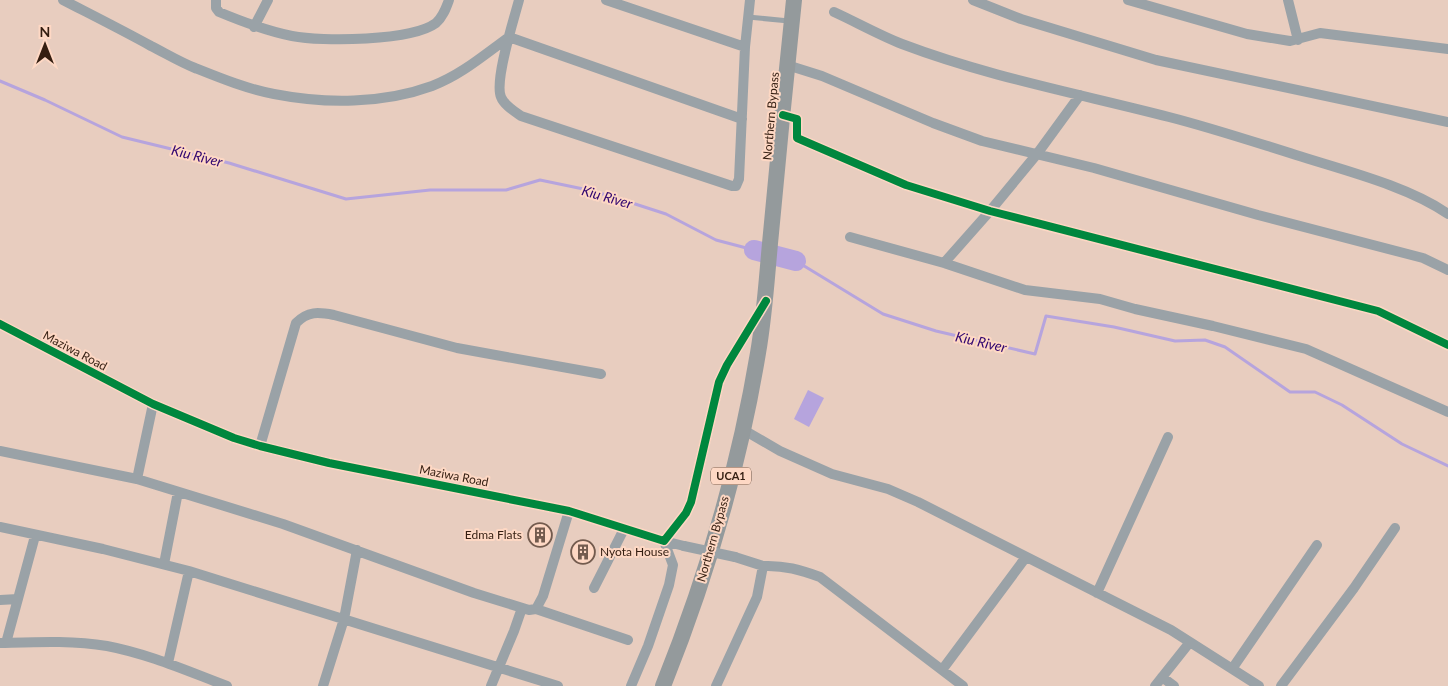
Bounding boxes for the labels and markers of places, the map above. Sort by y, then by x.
building icon: Edma Flats [527,522,553,548]
place label: Edma Flats [465,527,522,542]
building icon: Nyota House [570,539,596,565]
place label: Nyota House [600,544,669,559]

